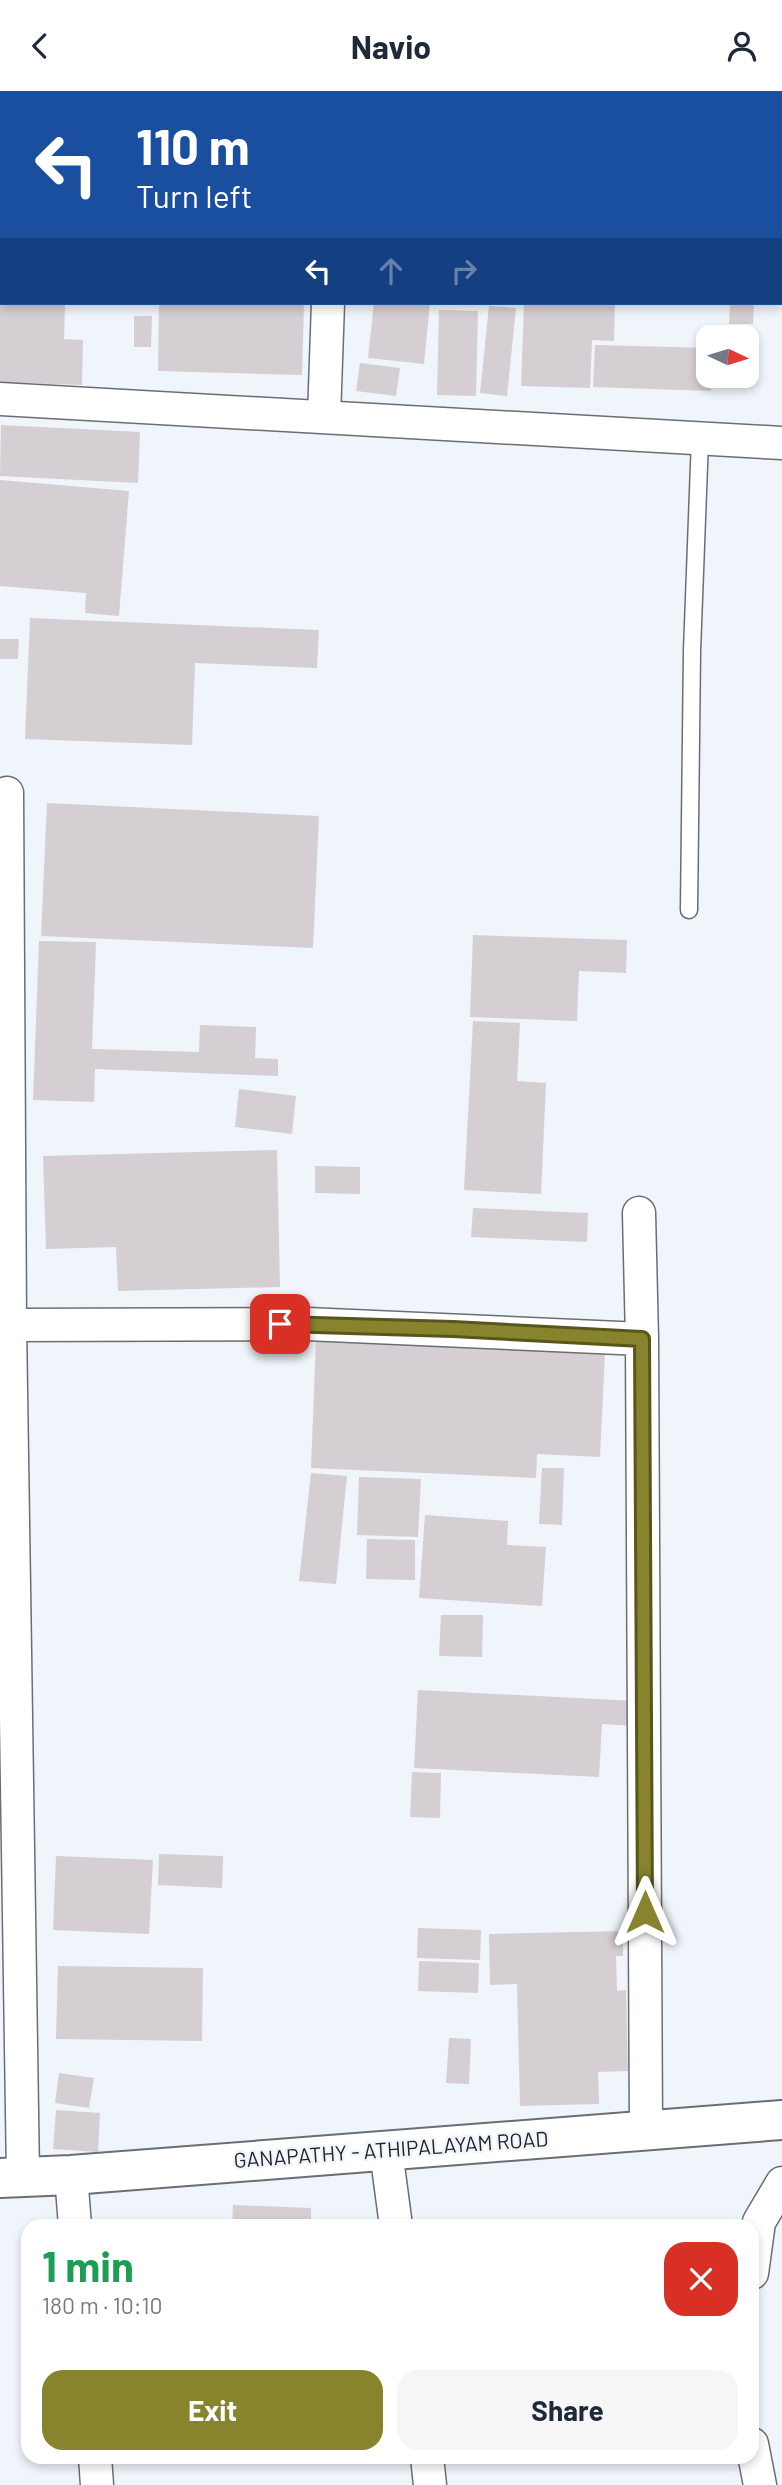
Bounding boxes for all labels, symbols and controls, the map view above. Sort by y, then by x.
icon: back [21,27,59,65]
text: Navio [351,27,431,65]
icon: person [723,27,761,65]
text: 110 m [136,116,250,175]
icon: left [21,119,112,210]
text: Turn left [136,176,253,214]
icon: left [299,252,337,290]
icon: ahead [372,252,410,290]
icon: right [445,252,483,290]
north arrow [696,325,760,389]
map controls [696,325,759,388]
pin [250,1294,310,1354]
icon: arrive [261,1305,299,1343]
position arrow [608,1875,682,1949]
street label: GANAPATHY - ATHIPALAYAM ROAD [233,2125,549,2172]
text: 1 min [42,2240,134,2290]
button: close [664,2242,738,2316]
text: 180 m · 10:10 [42,2291,163,2319]
button: Exit [42,2370,383,2450]
button: Share [397,2370,738,2450]

